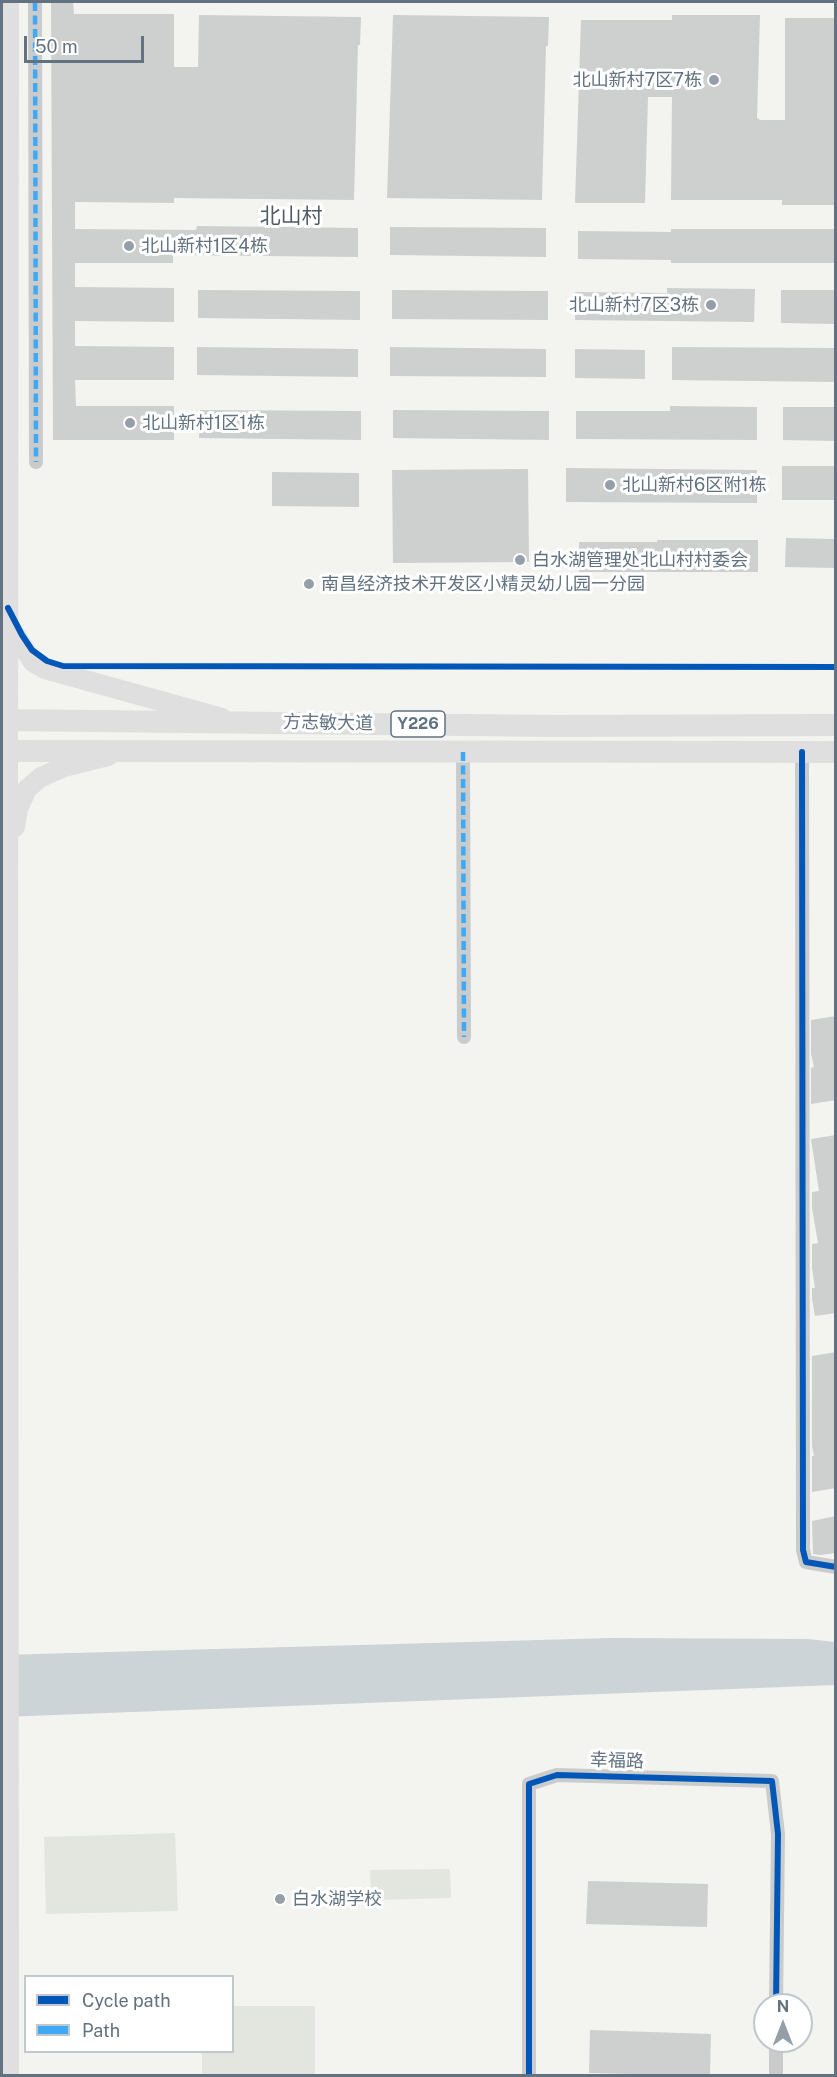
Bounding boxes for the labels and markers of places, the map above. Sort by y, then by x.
place label: 北山新村7区7栋 [572,69,702,91]
marker: 北山新村7区7栋 [707,73,721,87]
place label: 北山新村1区4栋 [141,235,268,257]
marker: 北山新村1区4栋 [122,239,136,253]
place label: 北山新村7区3栋 [569,294,699,316]
marker: 北山新村7区3栋 [704,298,718,312]
place label: 北山新村1区1栋 [142,412,265,434]
marker: 北山新村1区1栋 [123,416,137,430]
place label: 北山新村6区附1栋 [622,474,767,496]
marker: 北山新村6区附1栋 [603,478,617,492]
place label: 白水湖管理处北山村村委会 [532,549,748,571]
marker: 白水湖管理处北山村村委会 [513,553,527,567]
place label: 南昌经济技术开发区小精灵幼儿园一分园 [321,573,645,595]
marker: 南昌经济技术开发区小精灵幼儿园一分园 [302,577,316,591]
place label: 白水湖学校 [292,1888,382,1910]
marker: 白水湖学校 [273,1892,287,1906]

